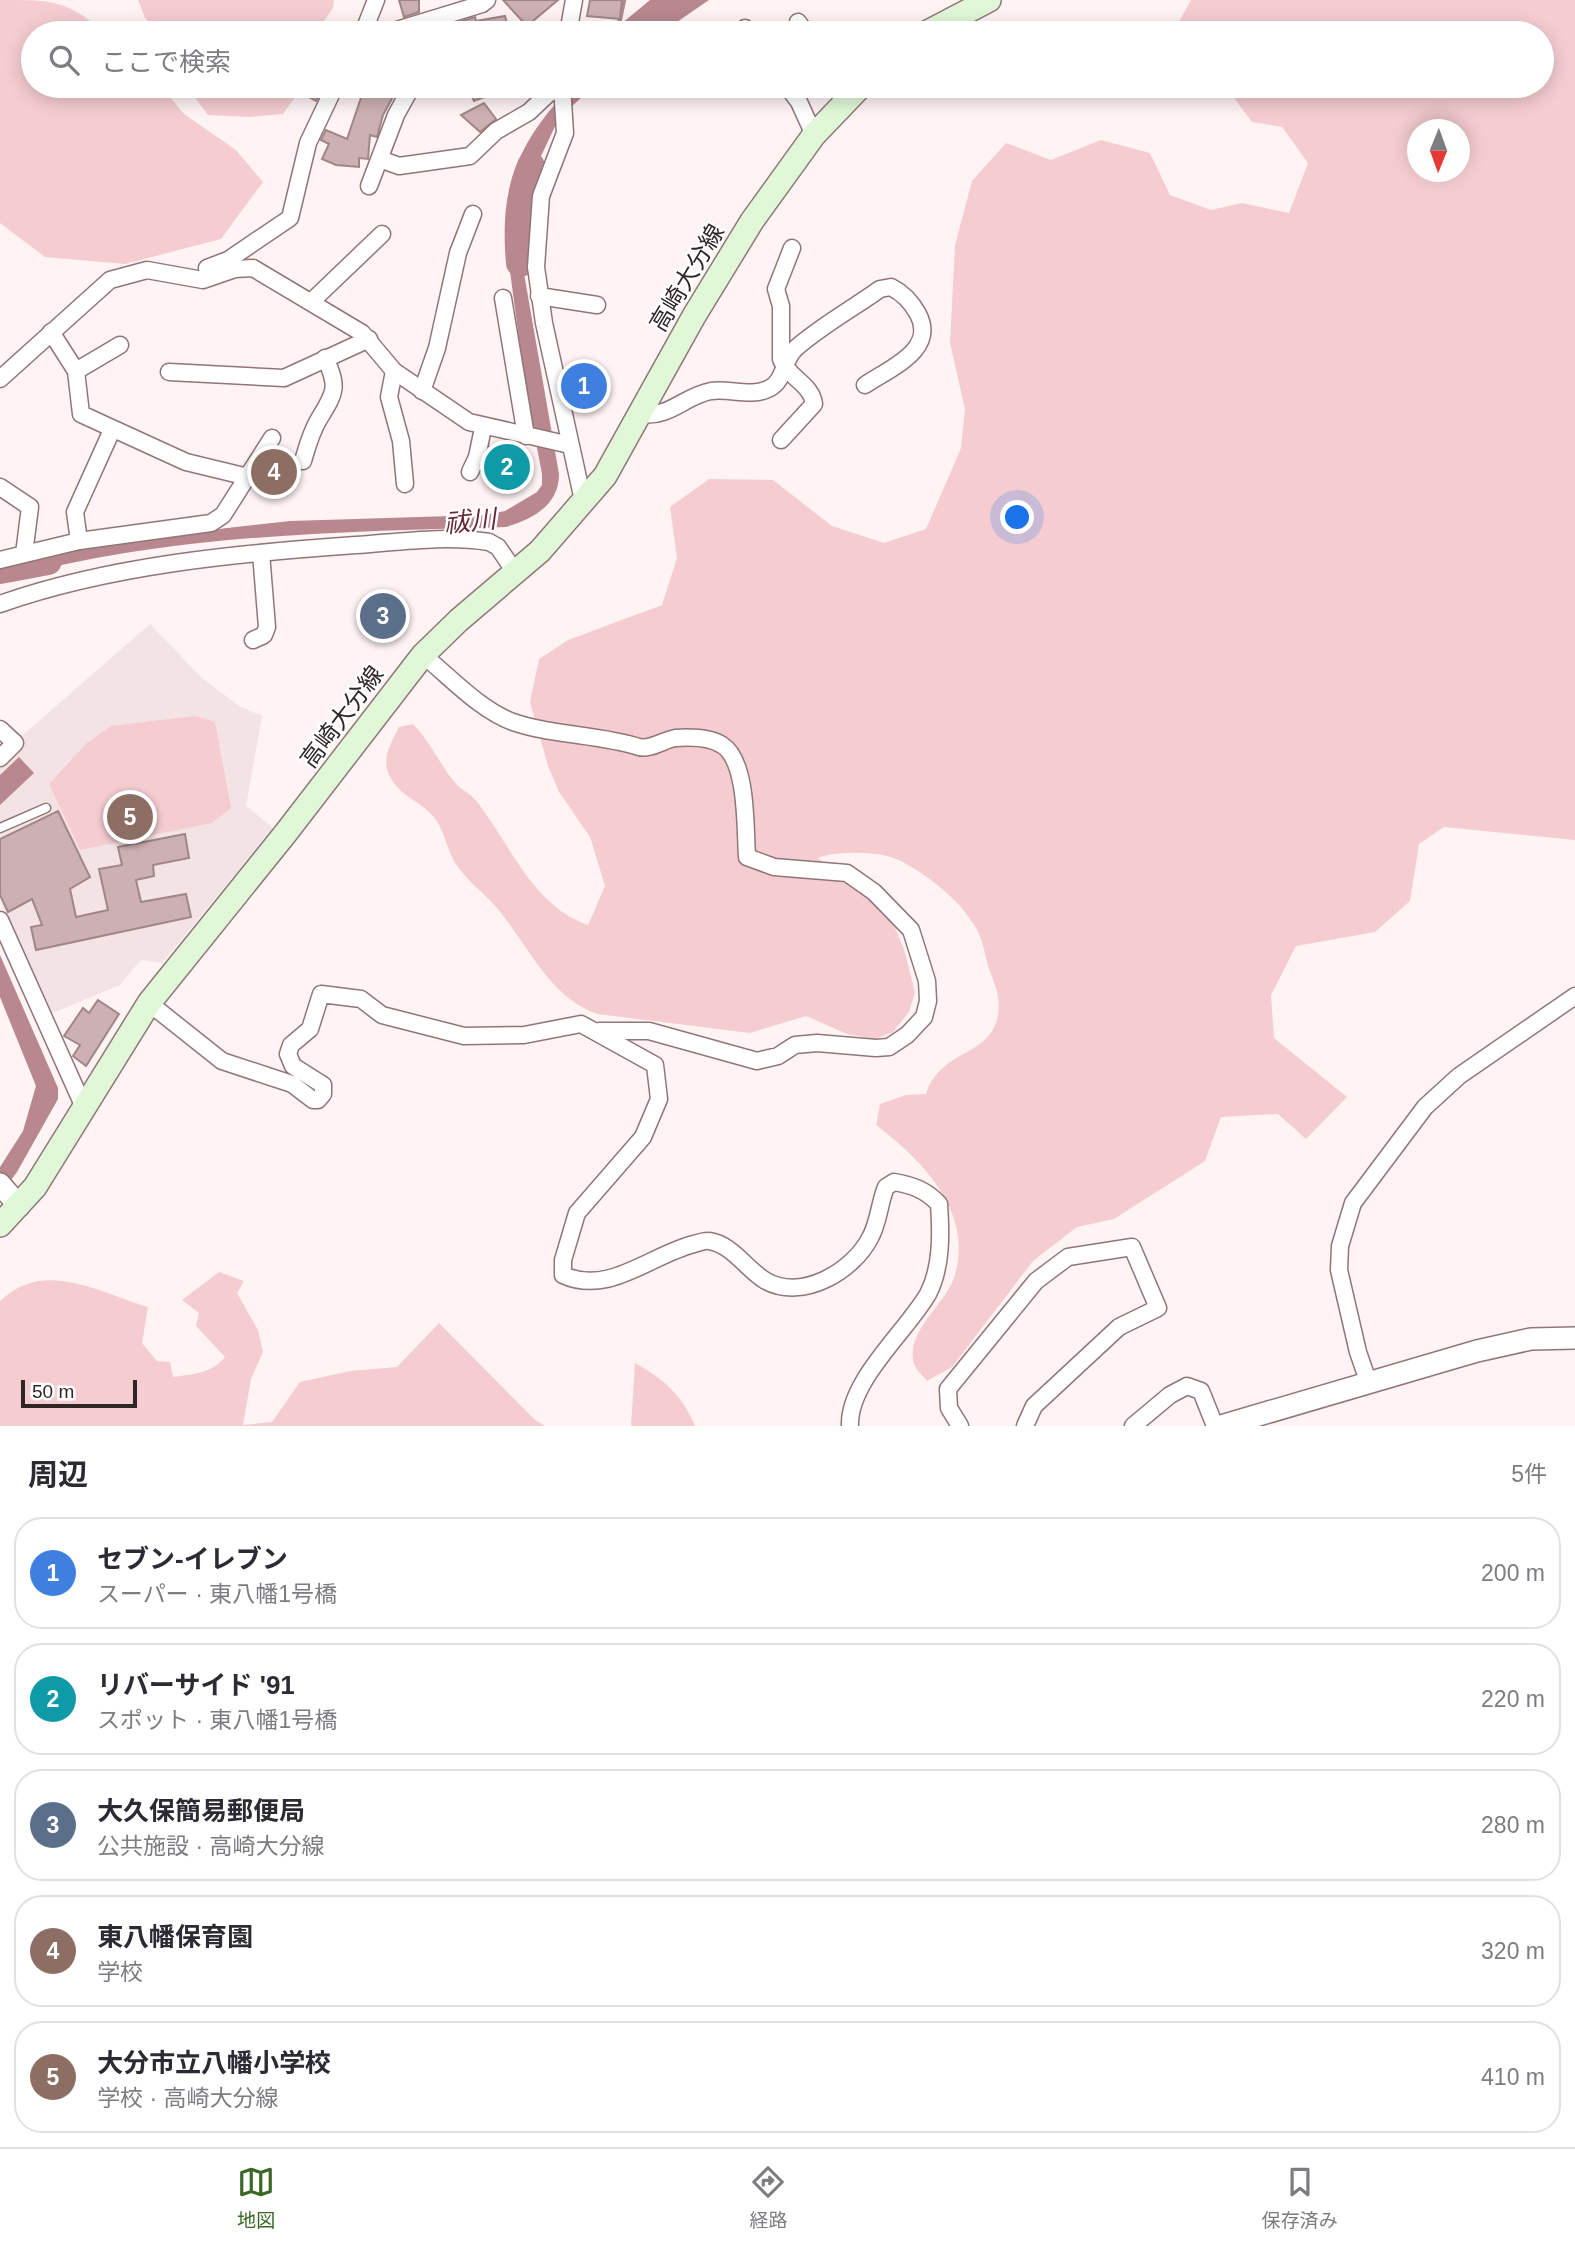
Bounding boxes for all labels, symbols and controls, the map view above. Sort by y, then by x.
search box [21,21,1554,98]
icon: search [45,41,83,79]
text: ここで検索 [101,47,231,77]
north arrow [1407,119,1470,182]
street label: 高崎大分線 [644,219,729,336]
pin: 1 [561,360,607,412]
pin: 2 [484,441,530,493]
pin: 4 [251,446,297,498]
your location [1000,500,1034,534]
water label: 祓川 [443,503,500,539]
pin: 3 [360,590,406,642]
street label: 高崎大分線 [295,661,388,773]
pin: 5 [107,791,153,843]
scale bar [21,1377,136,1409]
text: 50 m [32,1381,74,1402]
text: 周辺 [28,1458,88,1491]
text: 5件 [1511,1461,1547,1487]
text: セブン-イレブン [97,1544,288,1574]
text: 1 [47,1560,59,1586]
text: 200 m [1481,1560,1545,1586]
text: スーパー · 東八幡1号橋 [97,1581,337,1607]
text: リバーサイド '91 [97,1670,295,1700]
text: 2 [47,1686,59,1712]
text: 220 m [1481,1686,1545,1712]
text: スポット · 東八幡1号橋 [97,1707,337,1733]
text: 大久保簡易郵便局 [97,1796,305,1826]
text: 3 [47,1812,59,1838]
text: 280 m [1481,1812,1545,1838]
text: 公共施設 · 高崎大分線 [97,1833,324,1859]
text: 東八幡保育園 [97,1922,253,1952]
text: 4 [47,1938,59,1964]
text: 320 m [1481,1938,1545,1964]
text: 学校 [97,1959,143,1985]
text: 大分市立八幡小学校 [97,2048,331,2078]
text: 5 [47,2064,59,2090]
text: 410 m [1481,2064,1545,2090]
text: 学校 · 高崎大分線 [97,2085,278,2111]
tab: 地図 [237,2163,275,2232]
tab: 経路 [749,2163,788,2232]
tab: 保存済み [1262,2163,1338,2232]

